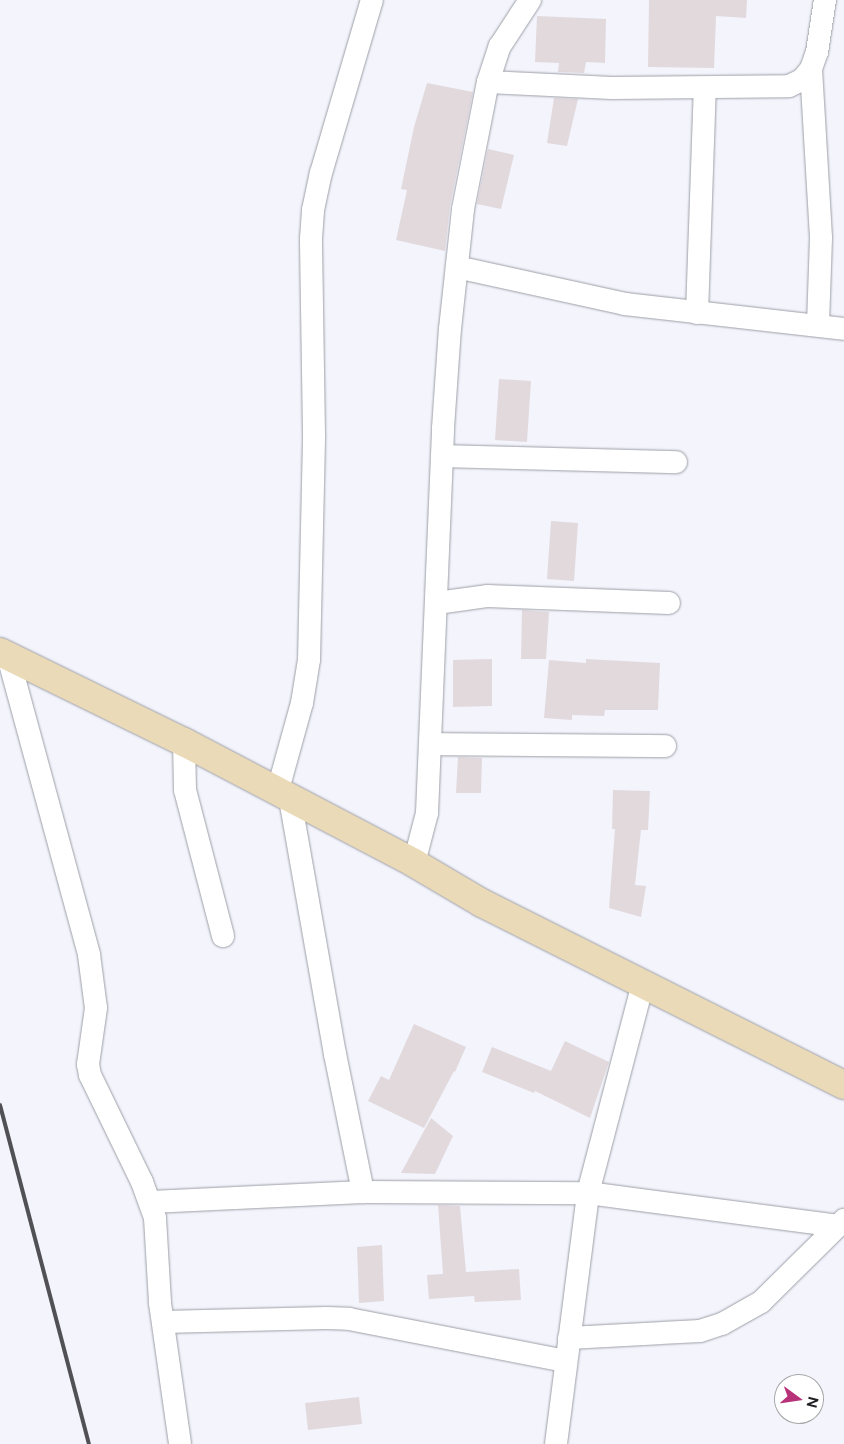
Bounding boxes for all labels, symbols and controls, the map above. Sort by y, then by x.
north arrow [774,1374,824,1424]
text: N [803,1395,822,1410]

